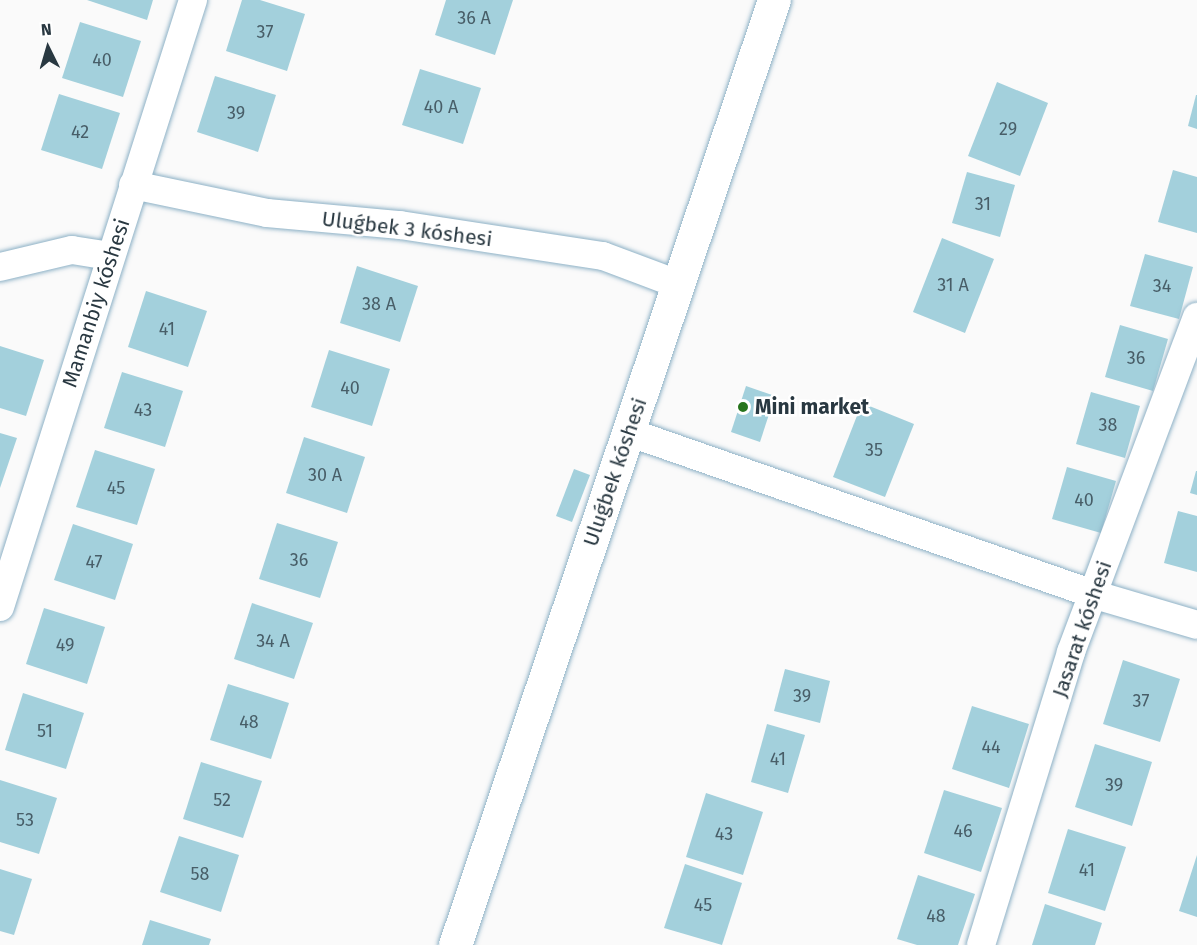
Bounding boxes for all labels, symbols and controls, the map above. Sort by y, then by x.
house number: 36 А [457,7,491,29]
north arrow [18,18,78,78]
text: N [40,20,52,39]
house number: 37 [257,21,273,43]
house number: 40 [92,49,112,71]
house number: 40 А [424,96,458,118]
house number: 39 [227,102,245,124]
house number: 29 [999,118,1017,140]
house number: 42 [71,121,89,143]
house number: 31 [975,193,991,215]
street label: Uluǵbek 3 kóshesi [320,206,494,252]
street label: Mamanbiy kóshesi [57,215,135,391]
house number: 31 А [937,274,969,296]
house number: 34 [1153,275,1171,297]
house number: 38 А [362,293,396,315]
house number: 41 [159,318,175,340]
house number: 36 [1127,347,1145,369]
house number: 40 [340,377,360,399]
street label: Uluǵbek kóshesi [578,394,652,550]
place label: Mini market [755,394,869,420]
house number: 43 [134,399,152,421]
marker: Mini market [736,400,750,414]
house number: 38 [1099,414,1117,436]
house number: 35 [865,439,883,461]
house number: 30 А [308,464,342,486]
house number: 45 [107,477,125,499]
house number: 40 [1074,489,1094,511]
house number: 36 [290,549,308,571]
house number: 47 [85,551,103,573]
street label: Jasarat kóshesi [1047,557,1117,701]
house number: 34 А [256,630,290,652]
house number: 49 [56,634,74,656]
house number: 39 [793,685,811,707]
house number: 37 [1133,690,1149,712]
house number: 48 [239,711,259,733]
house number: 51 [37,720,53,742]
house number: 44 [981,736,1001,758]
house number: 41 [770,748,786,770]
house number: 39 [1105,774,1123,796]
house number: 52 [213,789,231,811]
house number: 53 [16,809,34,831]
house number: 46 [953,820,973,842]
house number: 43 [715,823,733,845]
house number: 41 [1079,859,1095,881]
house number: 58 [191,863,209,885]
house number: 45 [694,894,712,916]
house number: 48 [926,905,946,927]

